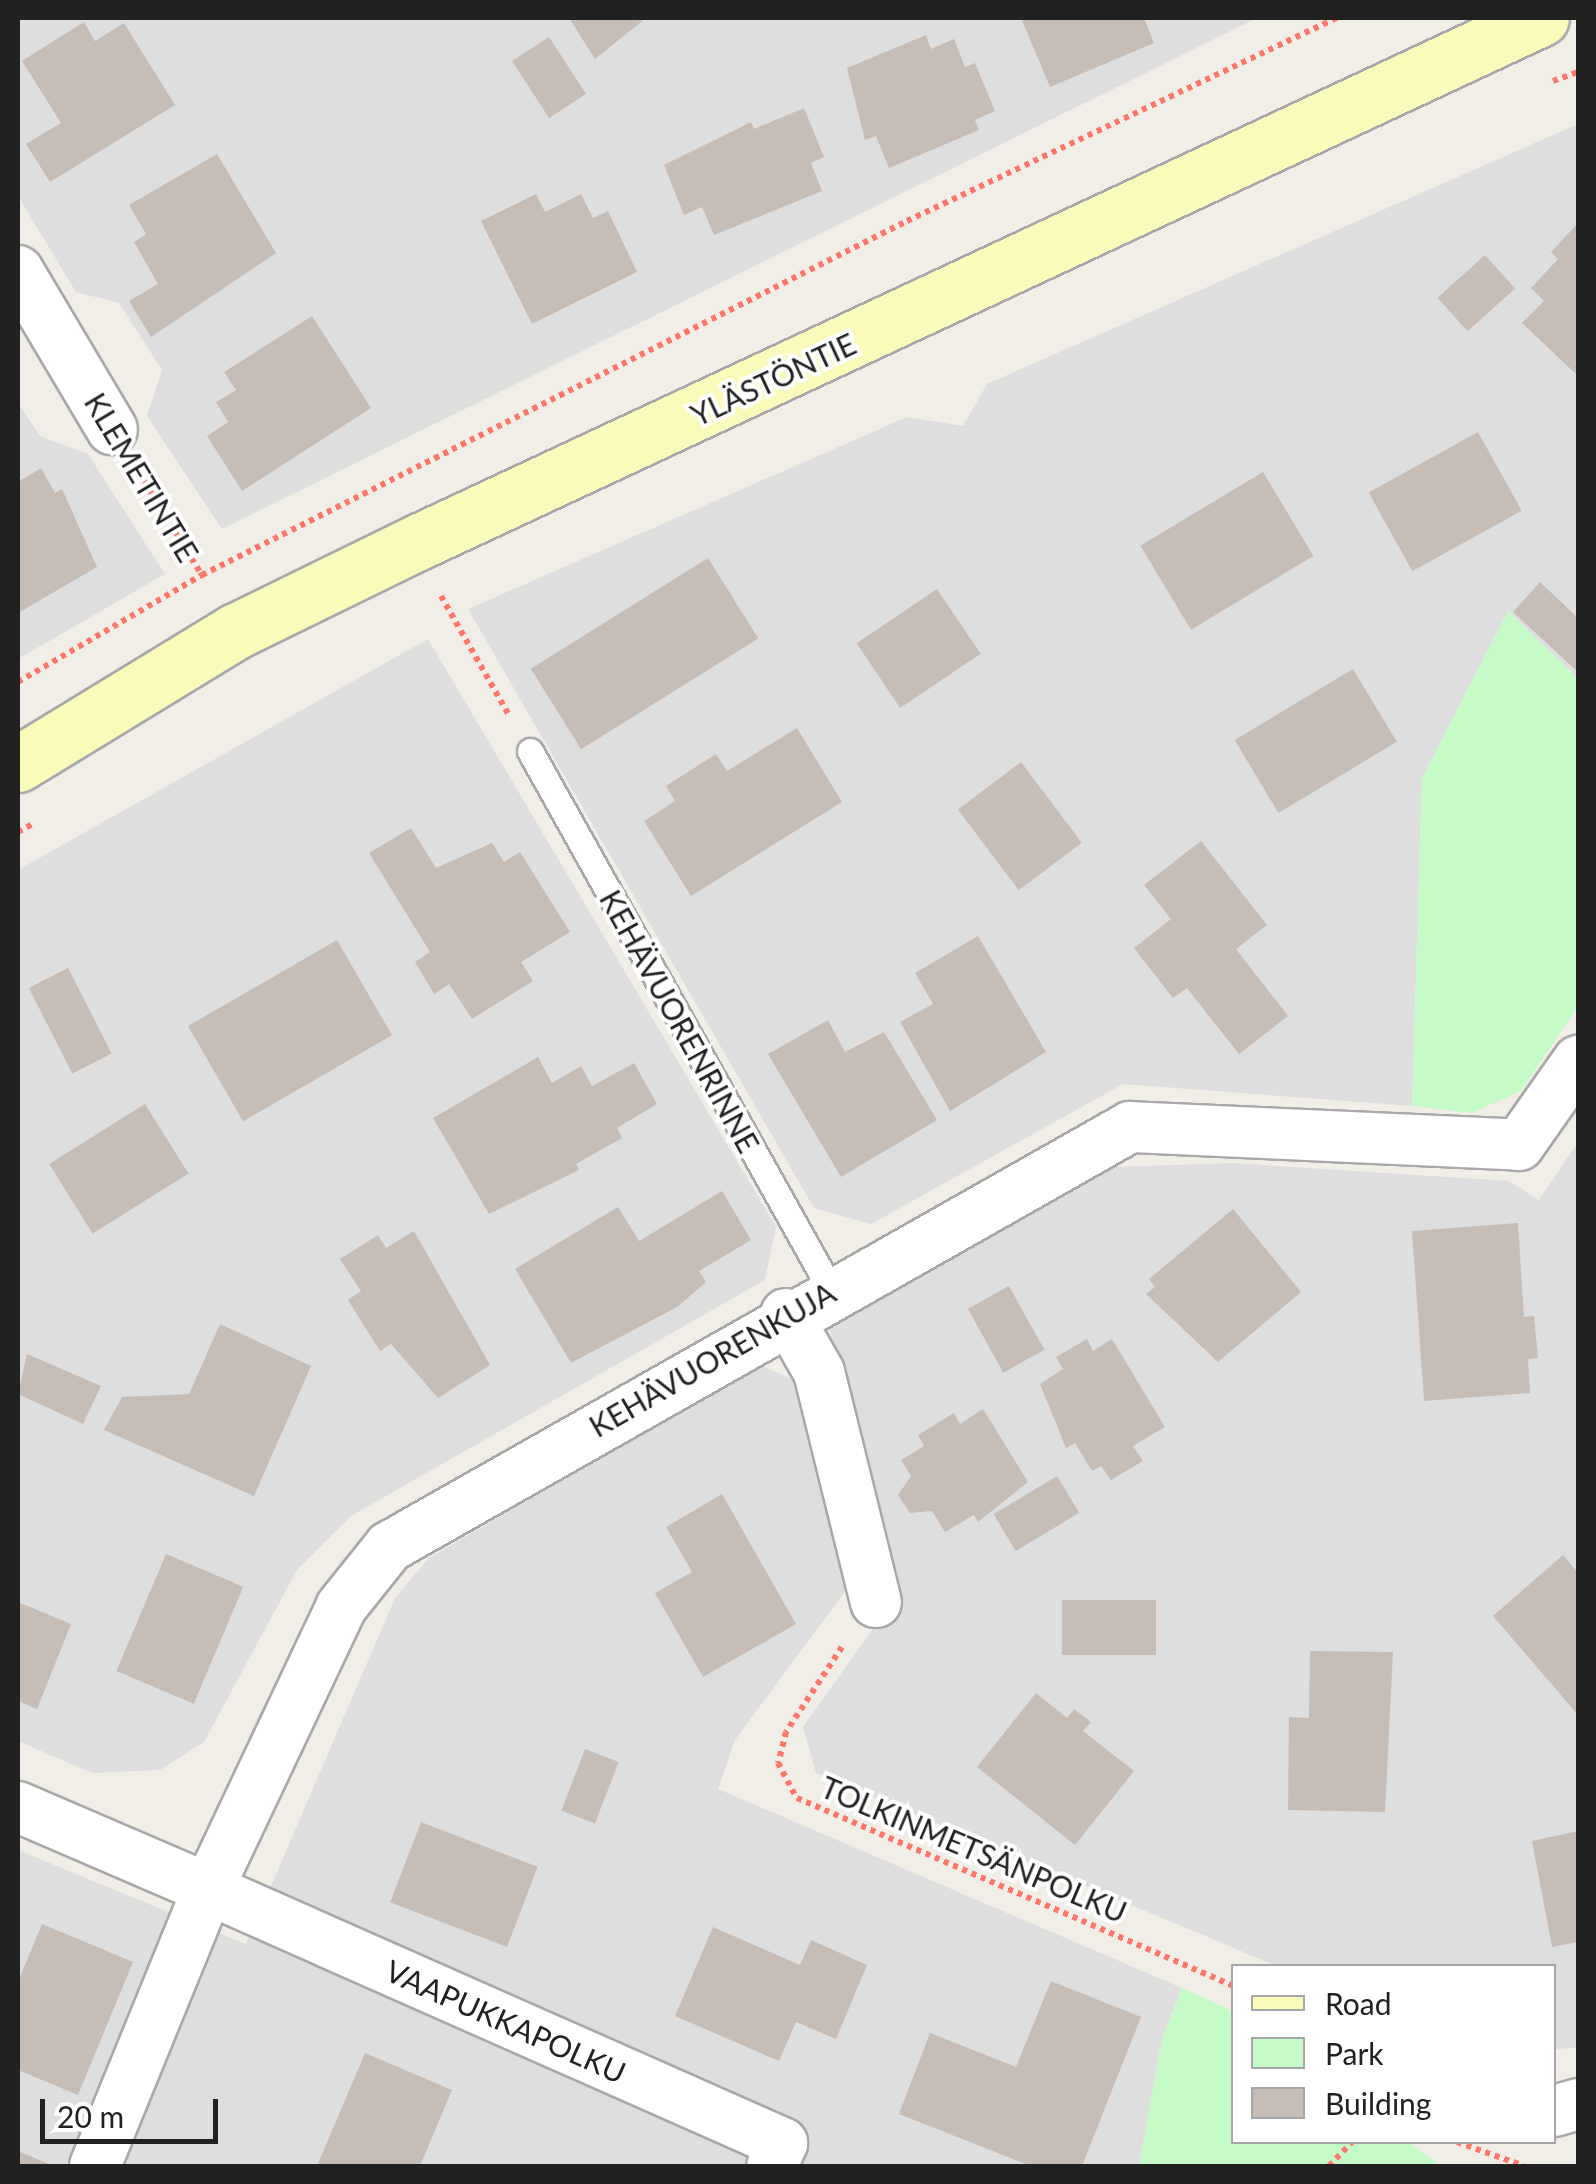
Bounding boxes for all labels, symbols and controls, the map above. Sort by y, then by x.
street label: YLÄSTÖNTIE [685,325,861,433]
street label: KLEMETINTIE [78,386,206,568]
street label: KEHÄVUORENRINNE [593,883,767,1159]
street label: KEHÄVUORENKUJA [583,1274,841,1444]
street label: TOLKINMETSÄNPOLKU [816,1768,1132,1930]
street label: VAAPUKKAPOLKU [380,1952,632,2090]
legend [1231,1964,1556,2144]
text: Road [1325,1985,1392,2021]
text: Park [1325,2035,1384,2071]
scale bar [45,2079,222,2141]
text: Building [1325,2085,1431,2121]
text: 20 m [57,2098,124,2134]

